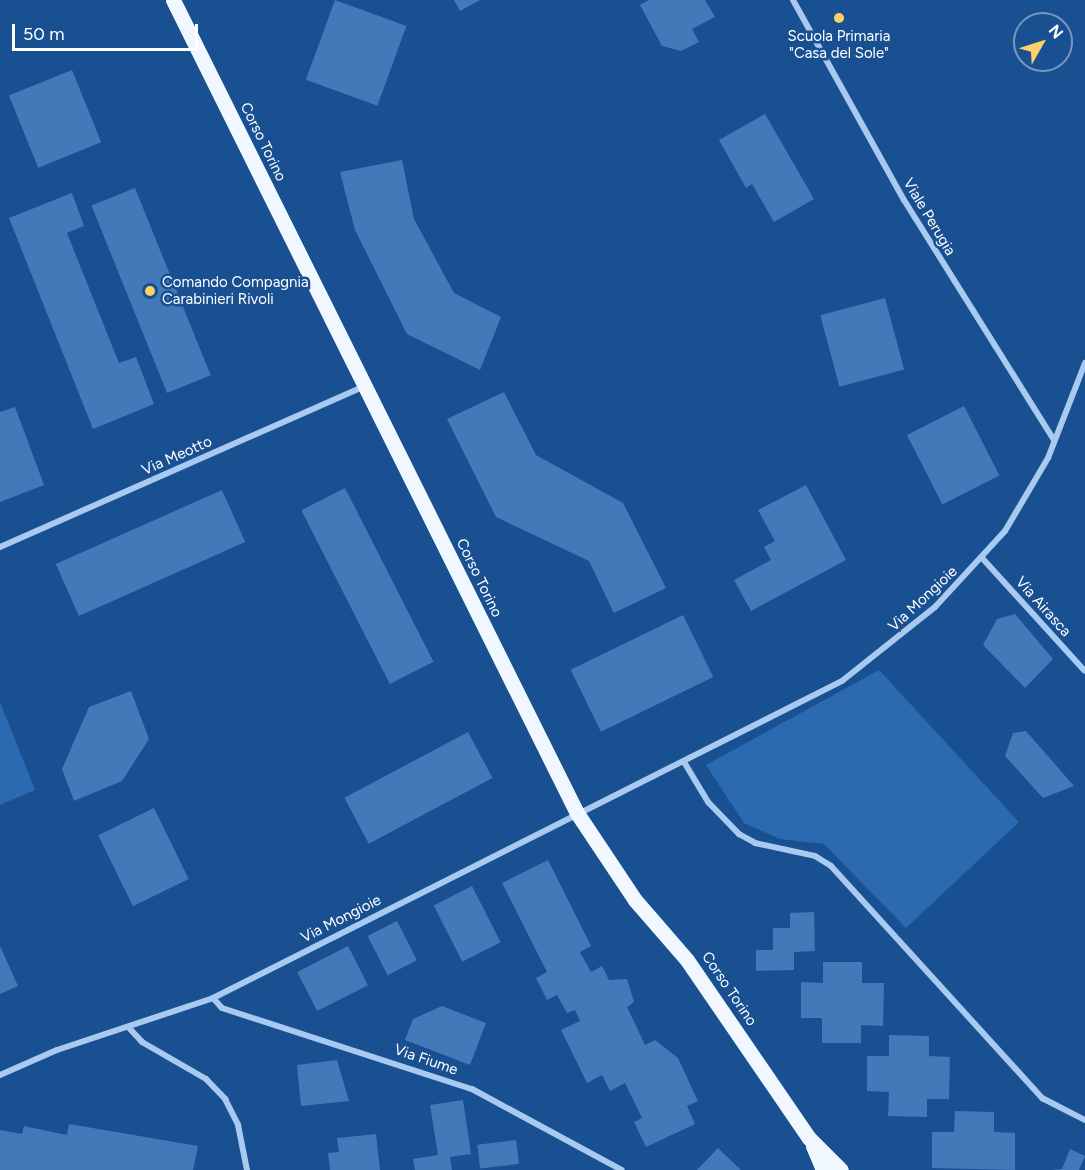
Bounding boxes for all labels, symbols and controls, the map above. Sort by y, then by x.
marker: Scuola Primaria "Casa del Sole" [832,11,846,25]
scale bar [15,12,201,50]
north arrow [1013,12,1073,72]
text: N [1045,21,1067,42]
text: 50 m [23,23,65,45]
place label: Scuola Primaria "Casa del Sole" [788,27,890,62]
street label: Corso Torino [236,100,290,184]
street label: Viale Perugia [899,175,959,259]
place label: Comando Compagnia Carabinieri Rivoli [162,273,309,308]
marker: Comando Compagnia Carabinieri Rivoli [143,284,157,298]
street label: Via Meotto [139,433,215,479]
street label: Corso Torino [452,536,506,620]
street label: Via Mongioie [885,563,961,635]
street label: Via Airasca [1011,573,1075,641]
street label: Via Mongioie [298,891,384,947]
street label: Corso Torino [698,948,760,1030]
street label: Via Fiume [392,1041,460,1079]

